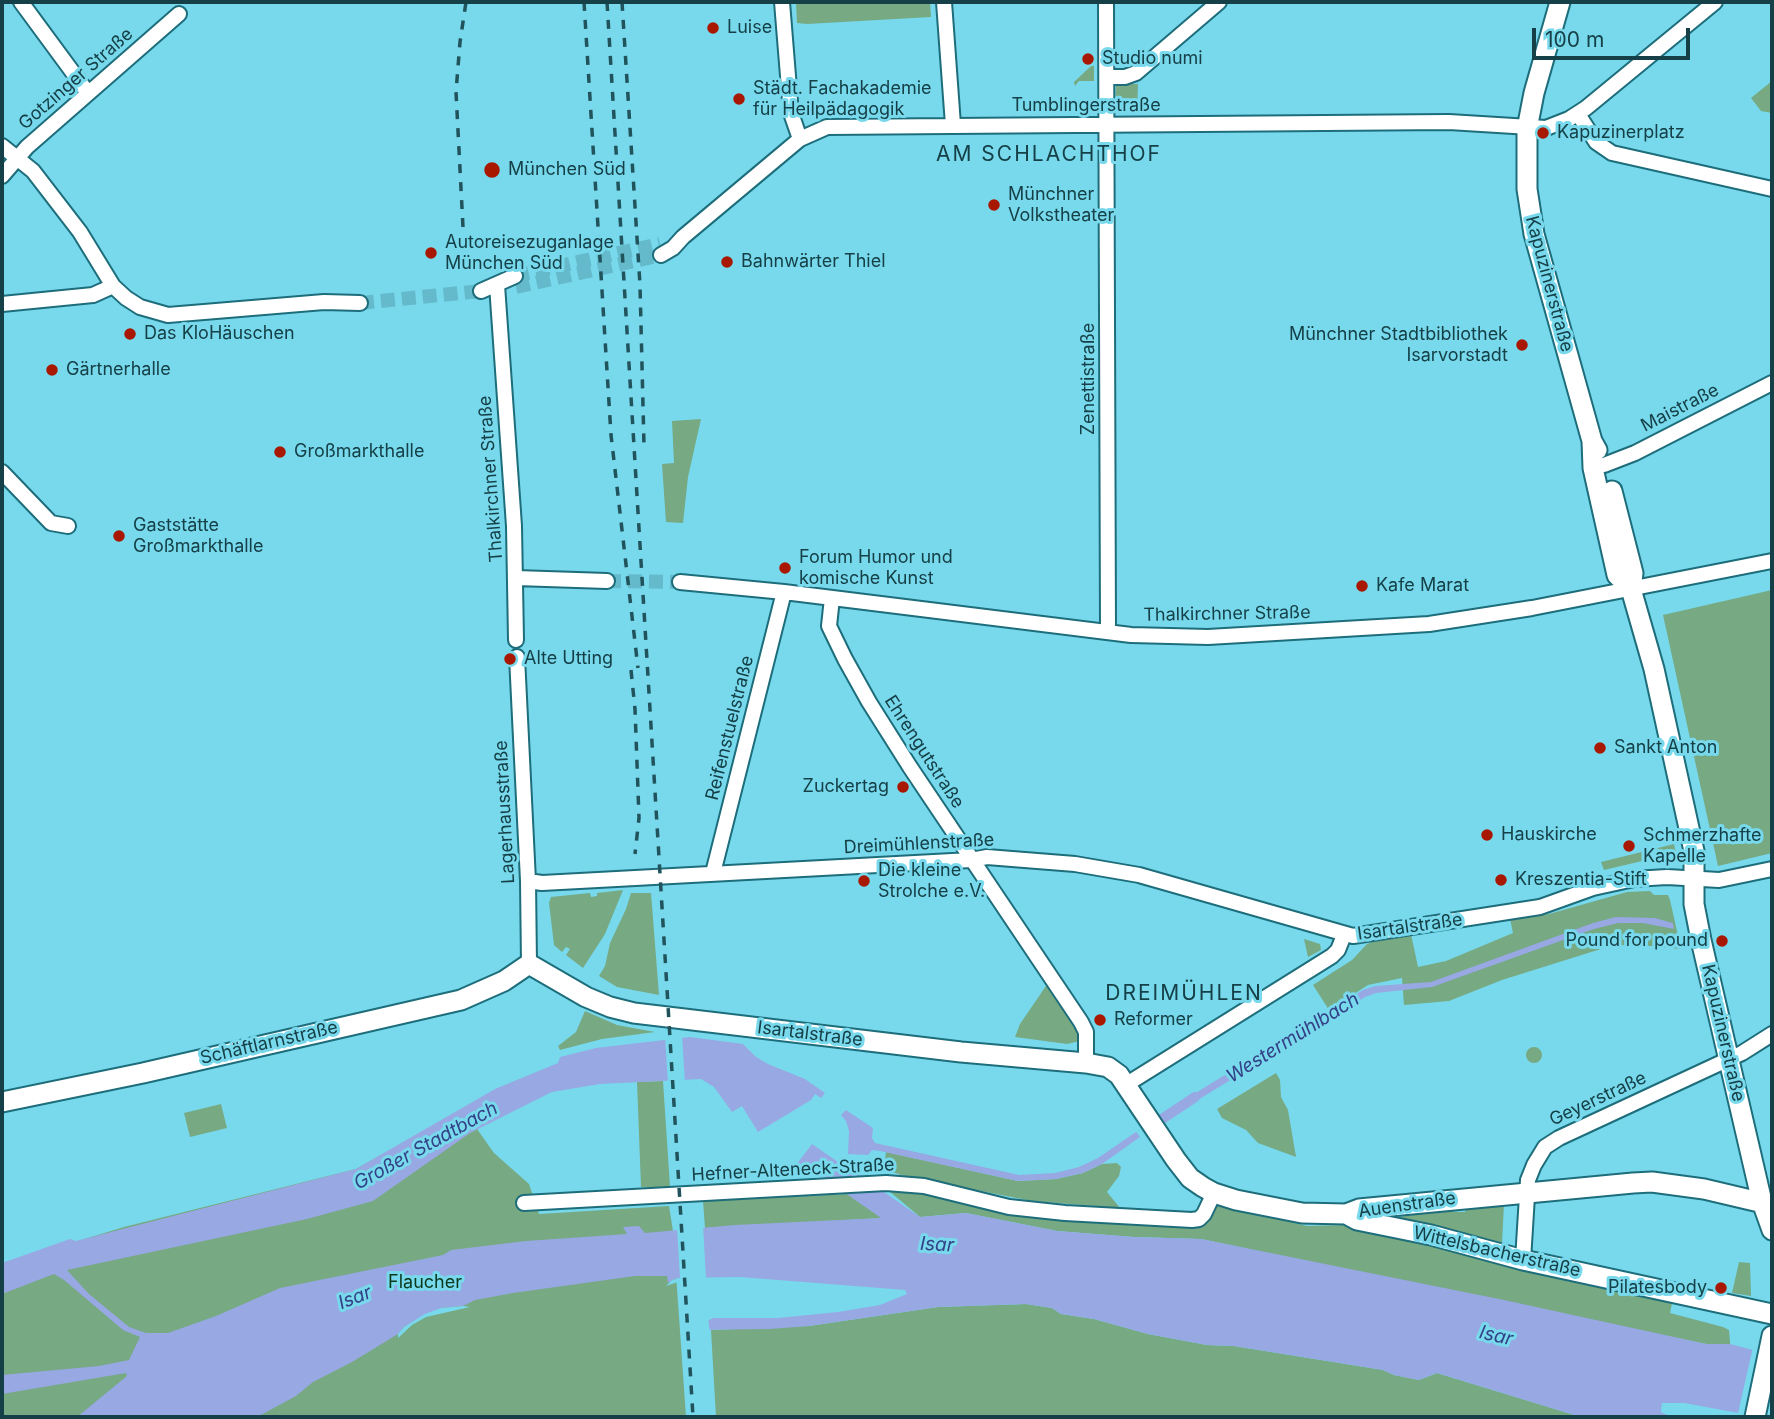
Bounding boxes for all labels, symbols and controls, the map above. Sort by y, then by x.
scale bar [1536,14,1694,58]
place label: Luise [727,17,772,39]
marker: Luise [705,20,721,36]
street label: Gotzinger Straße [14,24,138,134]
text: 100 m [1545,27,1604,52]
place label: Studio numi [1102,48,1203,70]
marker: Studio numi [1080,51,1096,67]
place label: Städt. Fachakademie für Heilpädagogik [753,78,932,120]
marker: Städt. Fachakademie für Heilpädagogik [731,91,747,107]
street label: Tumblingerstraße [1011,95,1161,117]
place label: Kapuzinerplatz [1557,122,1685,144]
marker: Kapuzinerplatz [1535,125,1551,141]
district label: AM SCHLACHTHOF [938,142,1160,168]
place label: München Süd [508,159,626,181]
marker: München Süd [482,160,502,180]
place label: Münchner Volkstheater [1008,184,1114,227]
marker: Münchner Volkstheater [986,197,1002,213]
street label: Kapuzinerstraße [1520,214,1578,354]
place label: Autoreisezuganlage München Süd [445,232,614,274]
marker: Autoreisezuganlage München Süd [423,245,439,261]
place label: Bahnwärter Thiel [741,251,886,273]
marker: Bahnwärter Thiel [719,254,735,270]
place label: Das KloHäuschen [144,323,295,345]
street label: Zenettistraße [1078,323,1100,435]
place label: Münchner Stadtbibliothek Isarvorstadt [1289,324,1508,366]
marker: Das KloHäuschen [122,326,138,342]
marker: Münchner Stadtbibliothek Isarvorstadt [1514,337,1530,353]
place label: Gärtnerhalle [66,359,171,381]
marker: Gärtnerhalle [44,362,60,378]
street label: Maistraße [1637,379,1723,437]
street label: Thalkirchner Straße [474,395,508,563]
place label: Großmarkthalle [294,441,424,463]
marker: Großmarkthalle [272,444,288,460]
place label: Gaststätte Großmarkthalle [133,515,263,558]
marker: Gaststätte Großmarkthalle [111,528,127,544]
place label: Forum Humor und komische Kunst [799,547,953,590]
marker: Forum Humor und komische Kunst [777,560,793,576]
place label: Kafe Marat [1376,575,1469,597]
marker: Kafe Marat [1354,578,1370,594]
street label: Thalkirchner Straße [1143,602,1311,626]
place label: Alte Utting [524,648,613,670]
marker: Alte Utting [502,651,518,667]
street label: Reifenstuelstraße [702,653,758,803]
street label: Ehrengutstraße [879,691,969,813]
place label: Sankt Anton [1614,737,1717,759]
street label: Lagerhausstraße [490,740,520,884]
marker: Sankt Anton [1592,740,1608,756]
place label: Zuckertag [803,776,889,798]
marker: Zuckertag [895,779,911,795]
place label: Hauskirche [1501,824,1597,846]
place label: Schmerzhafte Kapelle [1643,825,1761,868]
marker: Hauskirche [1479,827,1495,843]
street label: Dreimühlenstraße [843,829,995,859]
marker: Schmerzhafte Kapelle [1621,838,1637,854]
place label: Die kleine Strolche e.V. [878,860,985,903]
place label: Kreszentia-Stift [1515,869,1647,891]
marker: Kreszentia-Stift [1493,872,1509,888]
marker: Die kleine Strolche e.V. [856,873,872,889]
street label: Isartalstraße [1356,909,1464,945]
place label: Pound for pound [1566,930,1708,952]
marker: Pound for pound [1714,933,1730,949]
street label: Kapuzinerstraße [1697,962,1749,1104]
district label: DREIMÜHLEN [1107,981,1261,1007]
water label: Westermühlbach [1222,988,1364,1088]
place label: Reformer [1114,1009,1193,1031]
marker: Reformer [1092,1012,1108,1028]
street label: Schäftlarnstraße [198,1017,340,1069]
street label: Isartalstraße [756,1017,864,1051]
street label: Geyerstraße [1546,1067,1650,1131]
water label: Großer Stadtbach [350,1097,502,1195]
street label: Hefner-Alteneck-Straße [691,1154,895,1186]
street label: Auenstraße [1357,1187,1457,1223]
street label: Wittelsbacherstraße [1411,1222,1583,1282]
water label: Isar [919,1233,955,1257]
park label: Flaucher [388,1272,462,1294]
place label: Pilatesbody [1608,1277,1707,1299]
marker: Pilatesbody [1713,1280,1729,1296]
water label: Isar [335,1281,375,1315]
water label: Isar [1477,1321,1515,1351]

